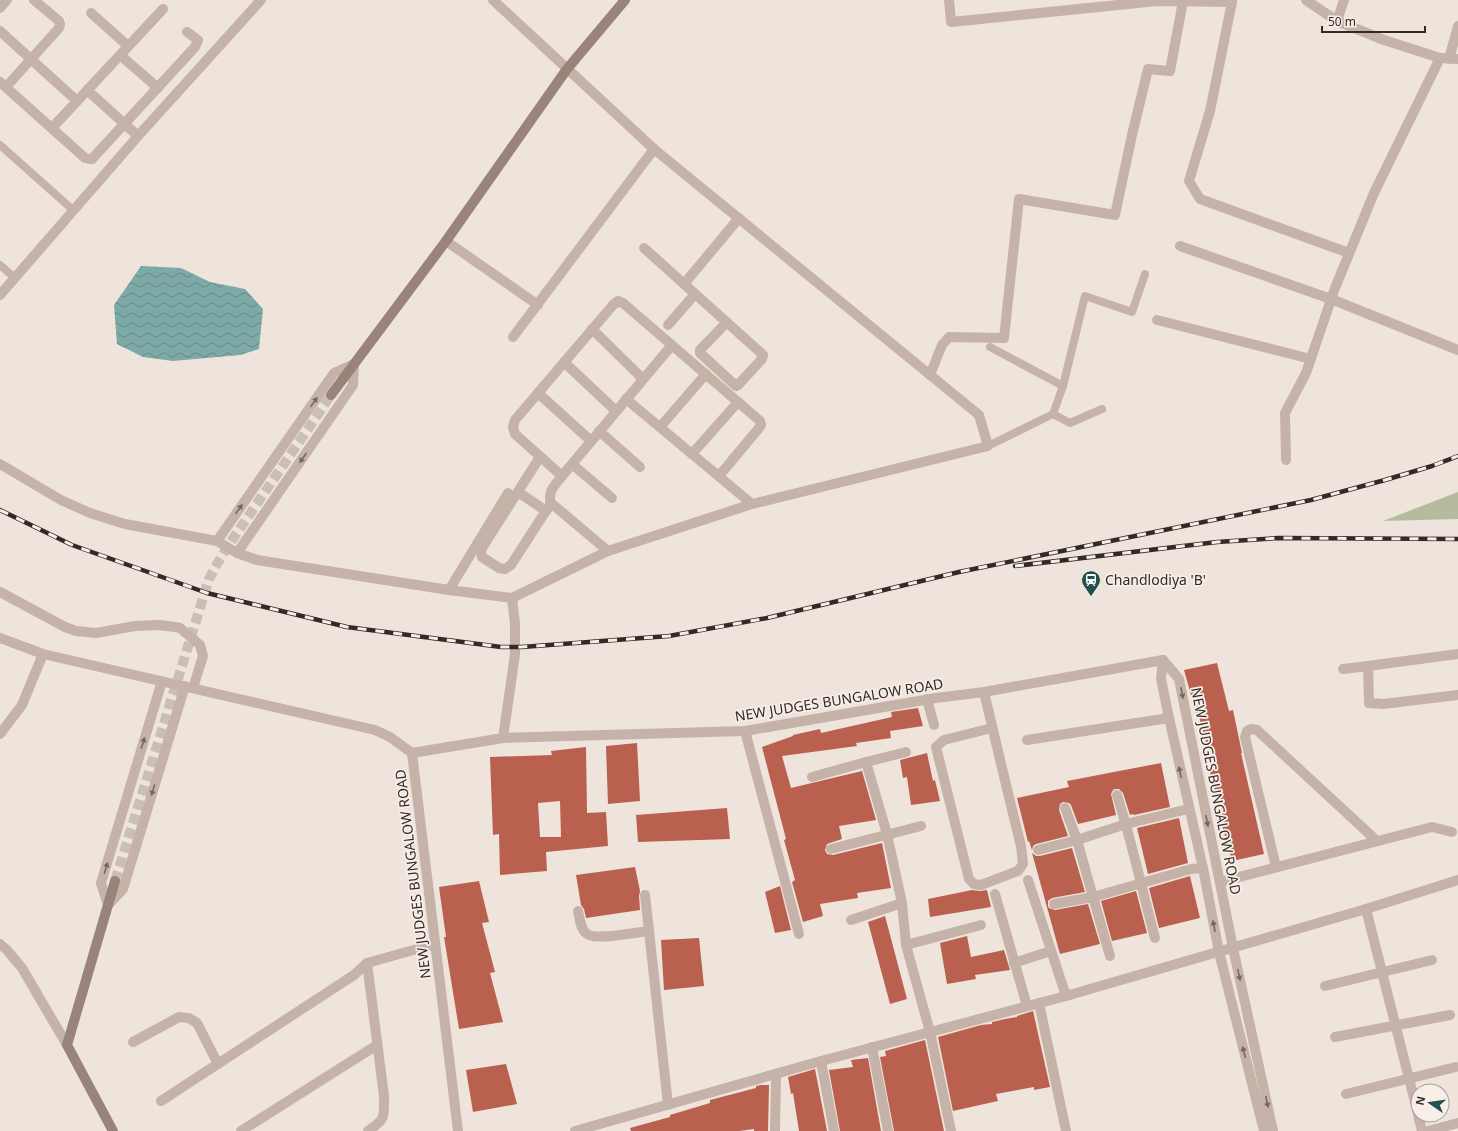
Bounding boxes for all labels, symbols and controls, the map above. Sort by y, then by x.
scale bar [1322,8,1425,34]
text: 50 m [1328,13,1356,30]
one-way arrow [310,397,318,407]
one-way arrow [299,452,307,463]
one-way arrow [235,503,243,514]
station icon: Chandlodiya 'B' [1080,569,1102,597]
place label: Chandlodiya 'B' [1105,570,1206,589]
street label: NEW JUDGES BUNGALOW ROAD [733,674,945,725]
street label: NEW JUDGES BUNGALOW ROAD [1187,686,1246,896]
one-way arrow [1179,687,1185,699]
one-way arrow [140,737,146,749]
one-way arrow [1177,765,1183,778]
street label: NEW JUDGES BUNGALOW ROAD [390,768,435,980]
one-way arrow [150,785,156,797]
one-way arrow [1205,814,1211,827]
one-way arrow [103,861,109,873]
one-way arrow [1211,920,1217,932]
one-way arrow [1237,969,1243,981]
one-way arrow [1241,1046,1247,1058]
north arrow [1410,1083,1450,1123]
text: N [1411,1095,1428,1107]
one-way arrow [1265,1096,1271,1108]

